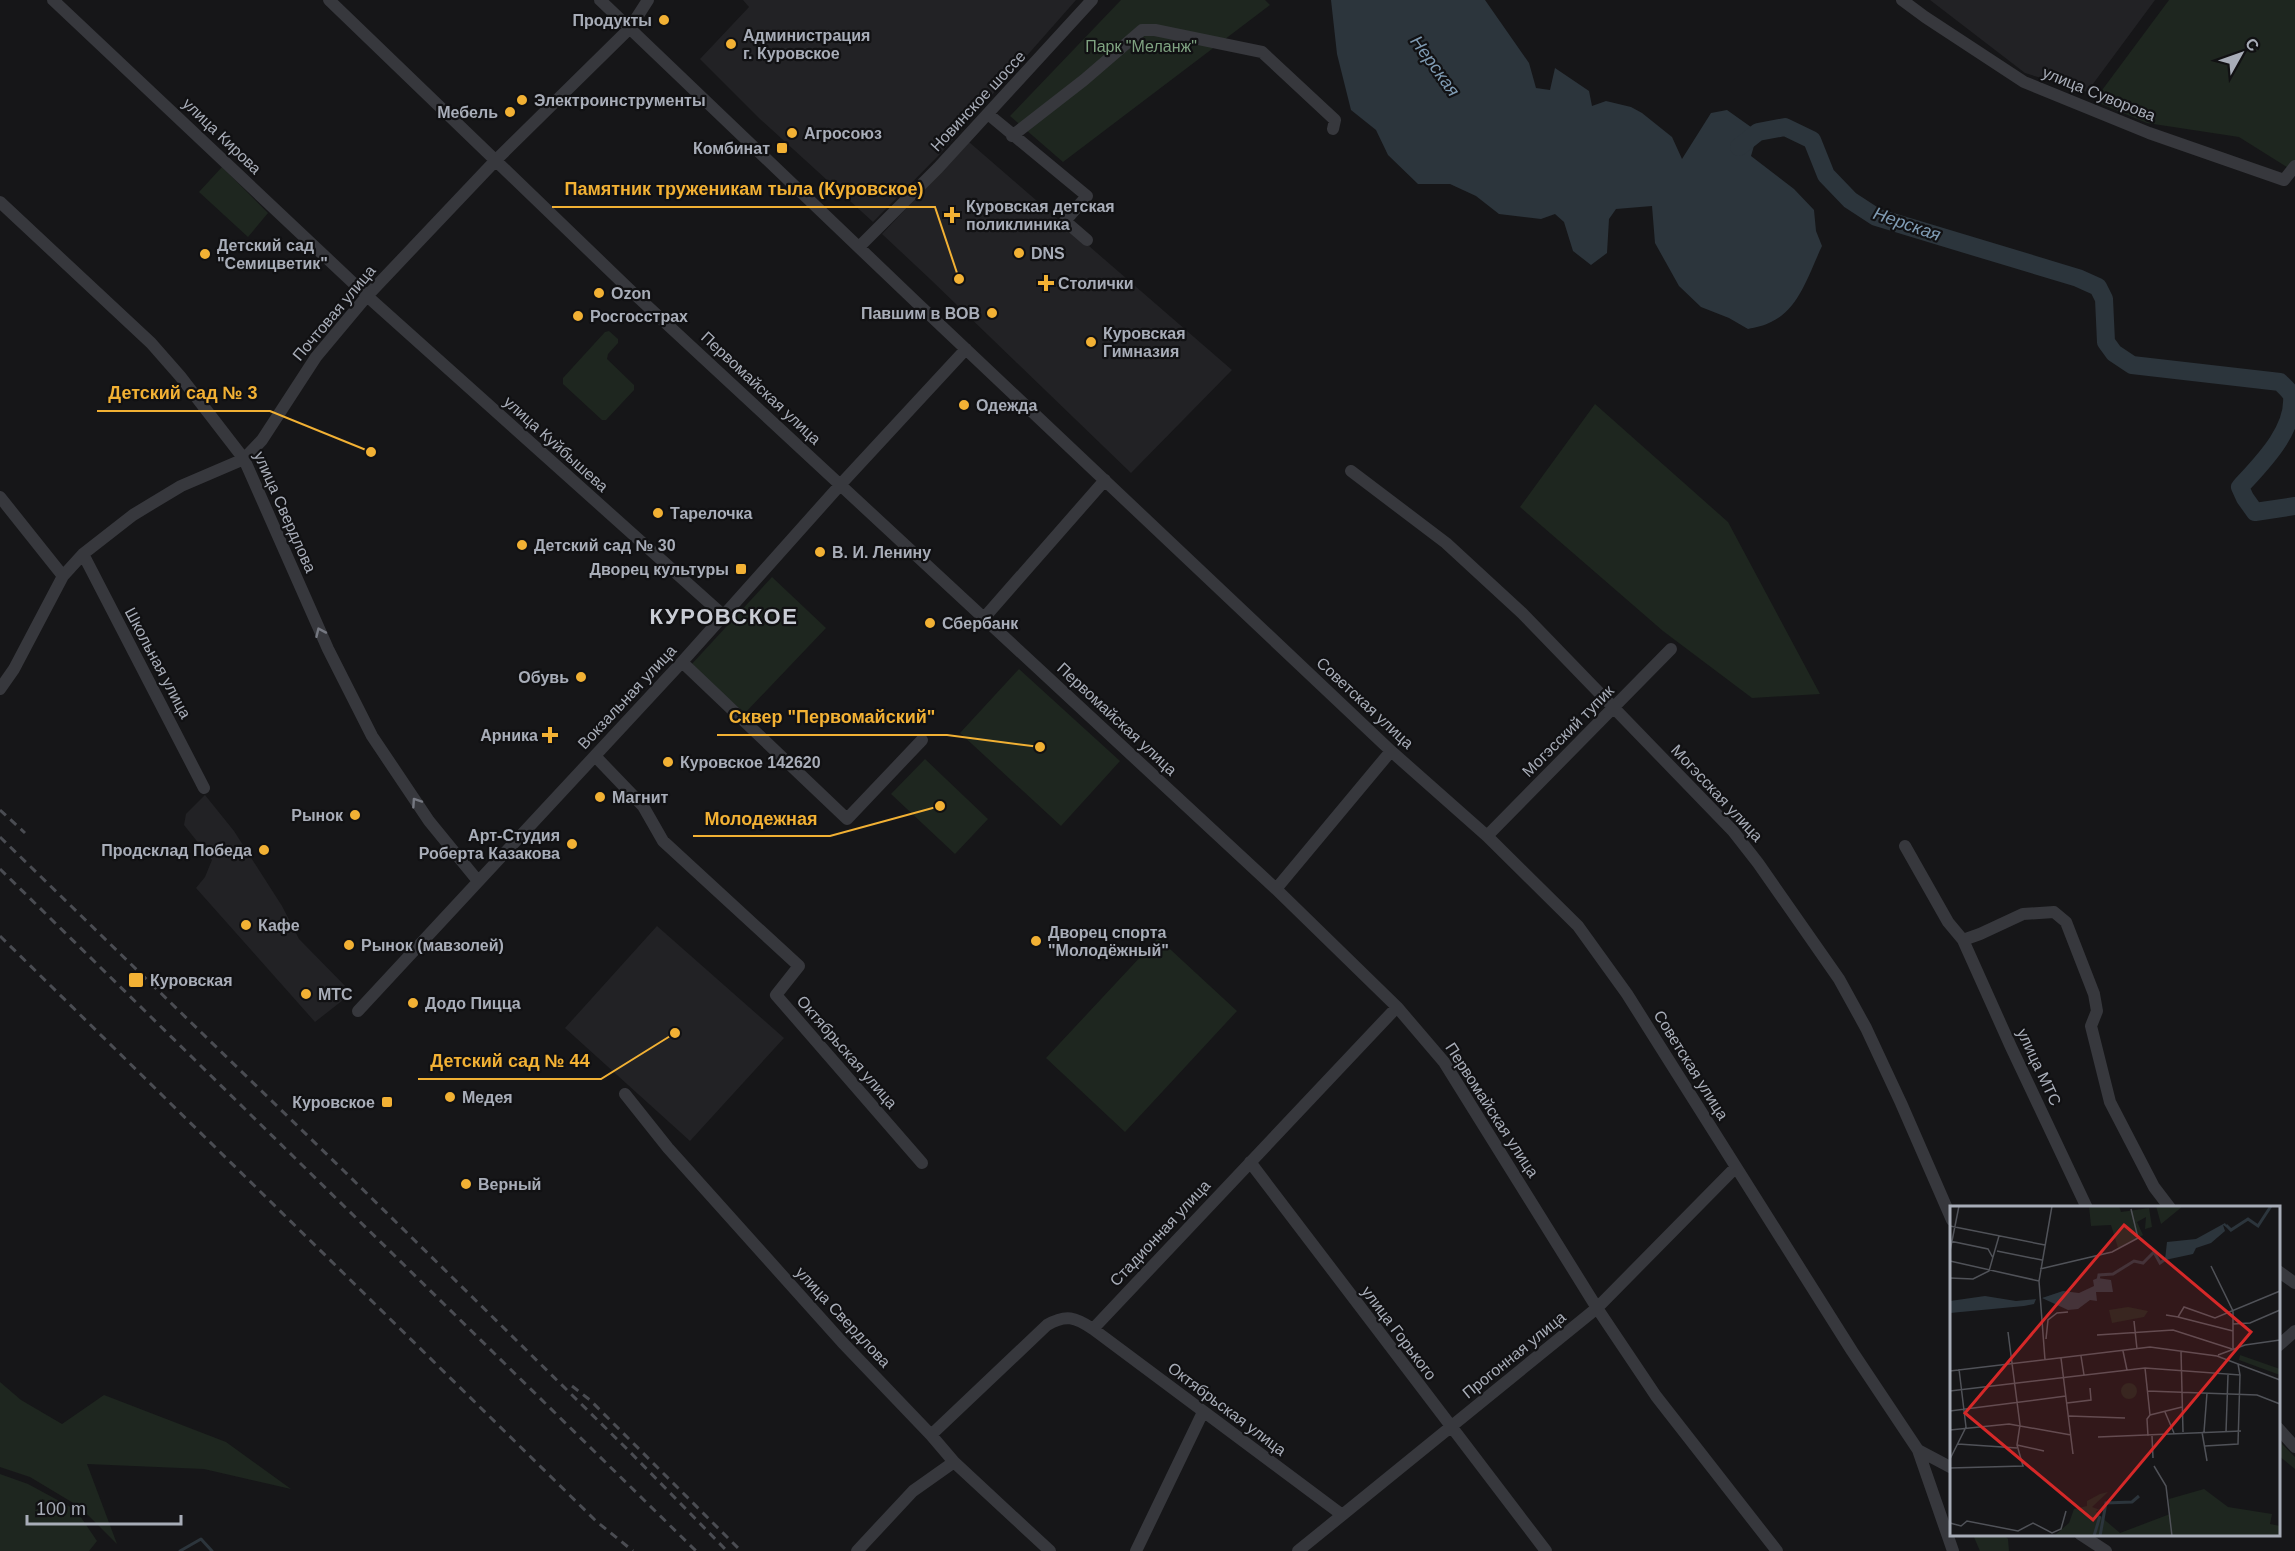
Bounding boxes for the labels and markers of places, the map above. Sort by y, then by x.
place label: Продукты [572,12,652,29]
marker: Продукты [657,13,671,27]
place label: Администрация г. Куровское [743,27,870,62]
marker: Администрация г. Куровское [724,37,738,51]
place label: Электроинструменты [534,92,706,109]
marker: Электроинструменты [515,93,529,107]
place label: Мебель [437,104,498,121]
marker: Мебель [503,105,517,119]
place label: Агросоюз [804,125,882,142]
marker: Агросоюз [785,126,799,140]
place label: Комбинат [693,140,770,157]
marker: Комбинат [775,141,789,155]
callout: Памятник труженикам тыла (Куровское) [552,171,935,207]
place label: Куровская детская поликлиника [966,198,1115,233]
marker: Куровская детская поликлиника [943,206,961,224]
place label: Детский сад "Семицветик" [217,237,328,272]
place label: DNS [1031,245,1065,262]
marker: DNS [1012,246,1026,260]
marker: Детский сад "Семицветик" [198,247,212,261]
place label: Столички [1058,275,1134,292]
marker: Столички [1039,276,1053,290]
place label: Ozon [611,285,651,302]
marker: Ozon [592,286,606,300]
place label: Павшим в ВОВ [861,305,980,322]
marker: Павшим в ВОВ [985,306,999,320]
place label: Росгосстрах [590,308,688,325]
marker: Росгосстрах [571,309,585,323]
place label: Куровская Гимназия [1103,325,1186,360]
marker: Куровская Гимназия [1084,335,1098,349]
callout: Детский сад № 3 [97,375,270,411]
place label: Одежда [976,397,1037,414]
marker: Одежда [957,398,971,412]
place label: Тарелочка [670,505,753,522]
marker: Тарелочка [651,506,665,520]
place label: Детский сад № 30 [534,537,676,554]
marker: Детский сад № 30 [515,538,529,552]
place label: В. И. Ленину [832,544,931,561]
marker: В. И. Ленину [813,545,827,559]
place label: Дворец культуры [590,561,729,578]
marker: Дворец культуры [734,562,748,576]
place label: Сбербанк [942,615,1019,632]
marker: Сбербанк [923,616,937,630]
place label: Обувь [518,669,569,686]
marker: Обувь [574,670,588,684]
callout: Сквер "Первомайский" [717,699,947,735]
place label: Арника [480,727,538,744]
marker: Арника [543,728,557,742]
place label: Куровское 142620 [680,754,821,771]
marker: Куровское 142620 [661,755,675,769]
place label: Магнит [612,789,669,806]
marker: Магнит [593,790,607,804]
callout: Молодежная [693,800,830,836]
place label: Рынок [291,807,344,824]
marker: Рынок [348,808,362,822]
place label: Арт-Студия Роберта Казакова [419,827,560,862]
marker: Арт-Студия Роберта Казакова [565,837,579,851]
place label: Продсклад Победа [101,842,252,859]
marker: Продсклад Победа [257,843,271,857]
place label: Кафе [258,917,300,934]
marker: Кафе [239,918,253,932]
place label: Дворец спорта "Молодёжный" [1048,924,1169,959]
marker: Дворец спорта "Молодёжный" [1029,934,1043,948]
place label: Рынок (мавзолей) [361,937,504,954]
marker: Рынок (мавзолей) [342,938,356,952]
marker: Куровская [127,971,145,989]
place label: Куровская [150,972,233,989]
place label: МТС [318,986,353,1003]
marker: МТС [299,987,313,1001]
place label: Додо Пицца [425,995,521,1012]
marker: Додо Пицца [406,996,420,1010]
callout: Детский сад № 44 [418,1043,601,1079]
place label: Медея [462,1089,513,1106]
marker: Медея [443,1090,457,1104]
place label: Куровское [292,1094,375,1111]
marker: Куровское [380,1095,394,1109]
place label: Верный [478,1176,541,1193]
marker: Верный [459,1177,473,1191]

